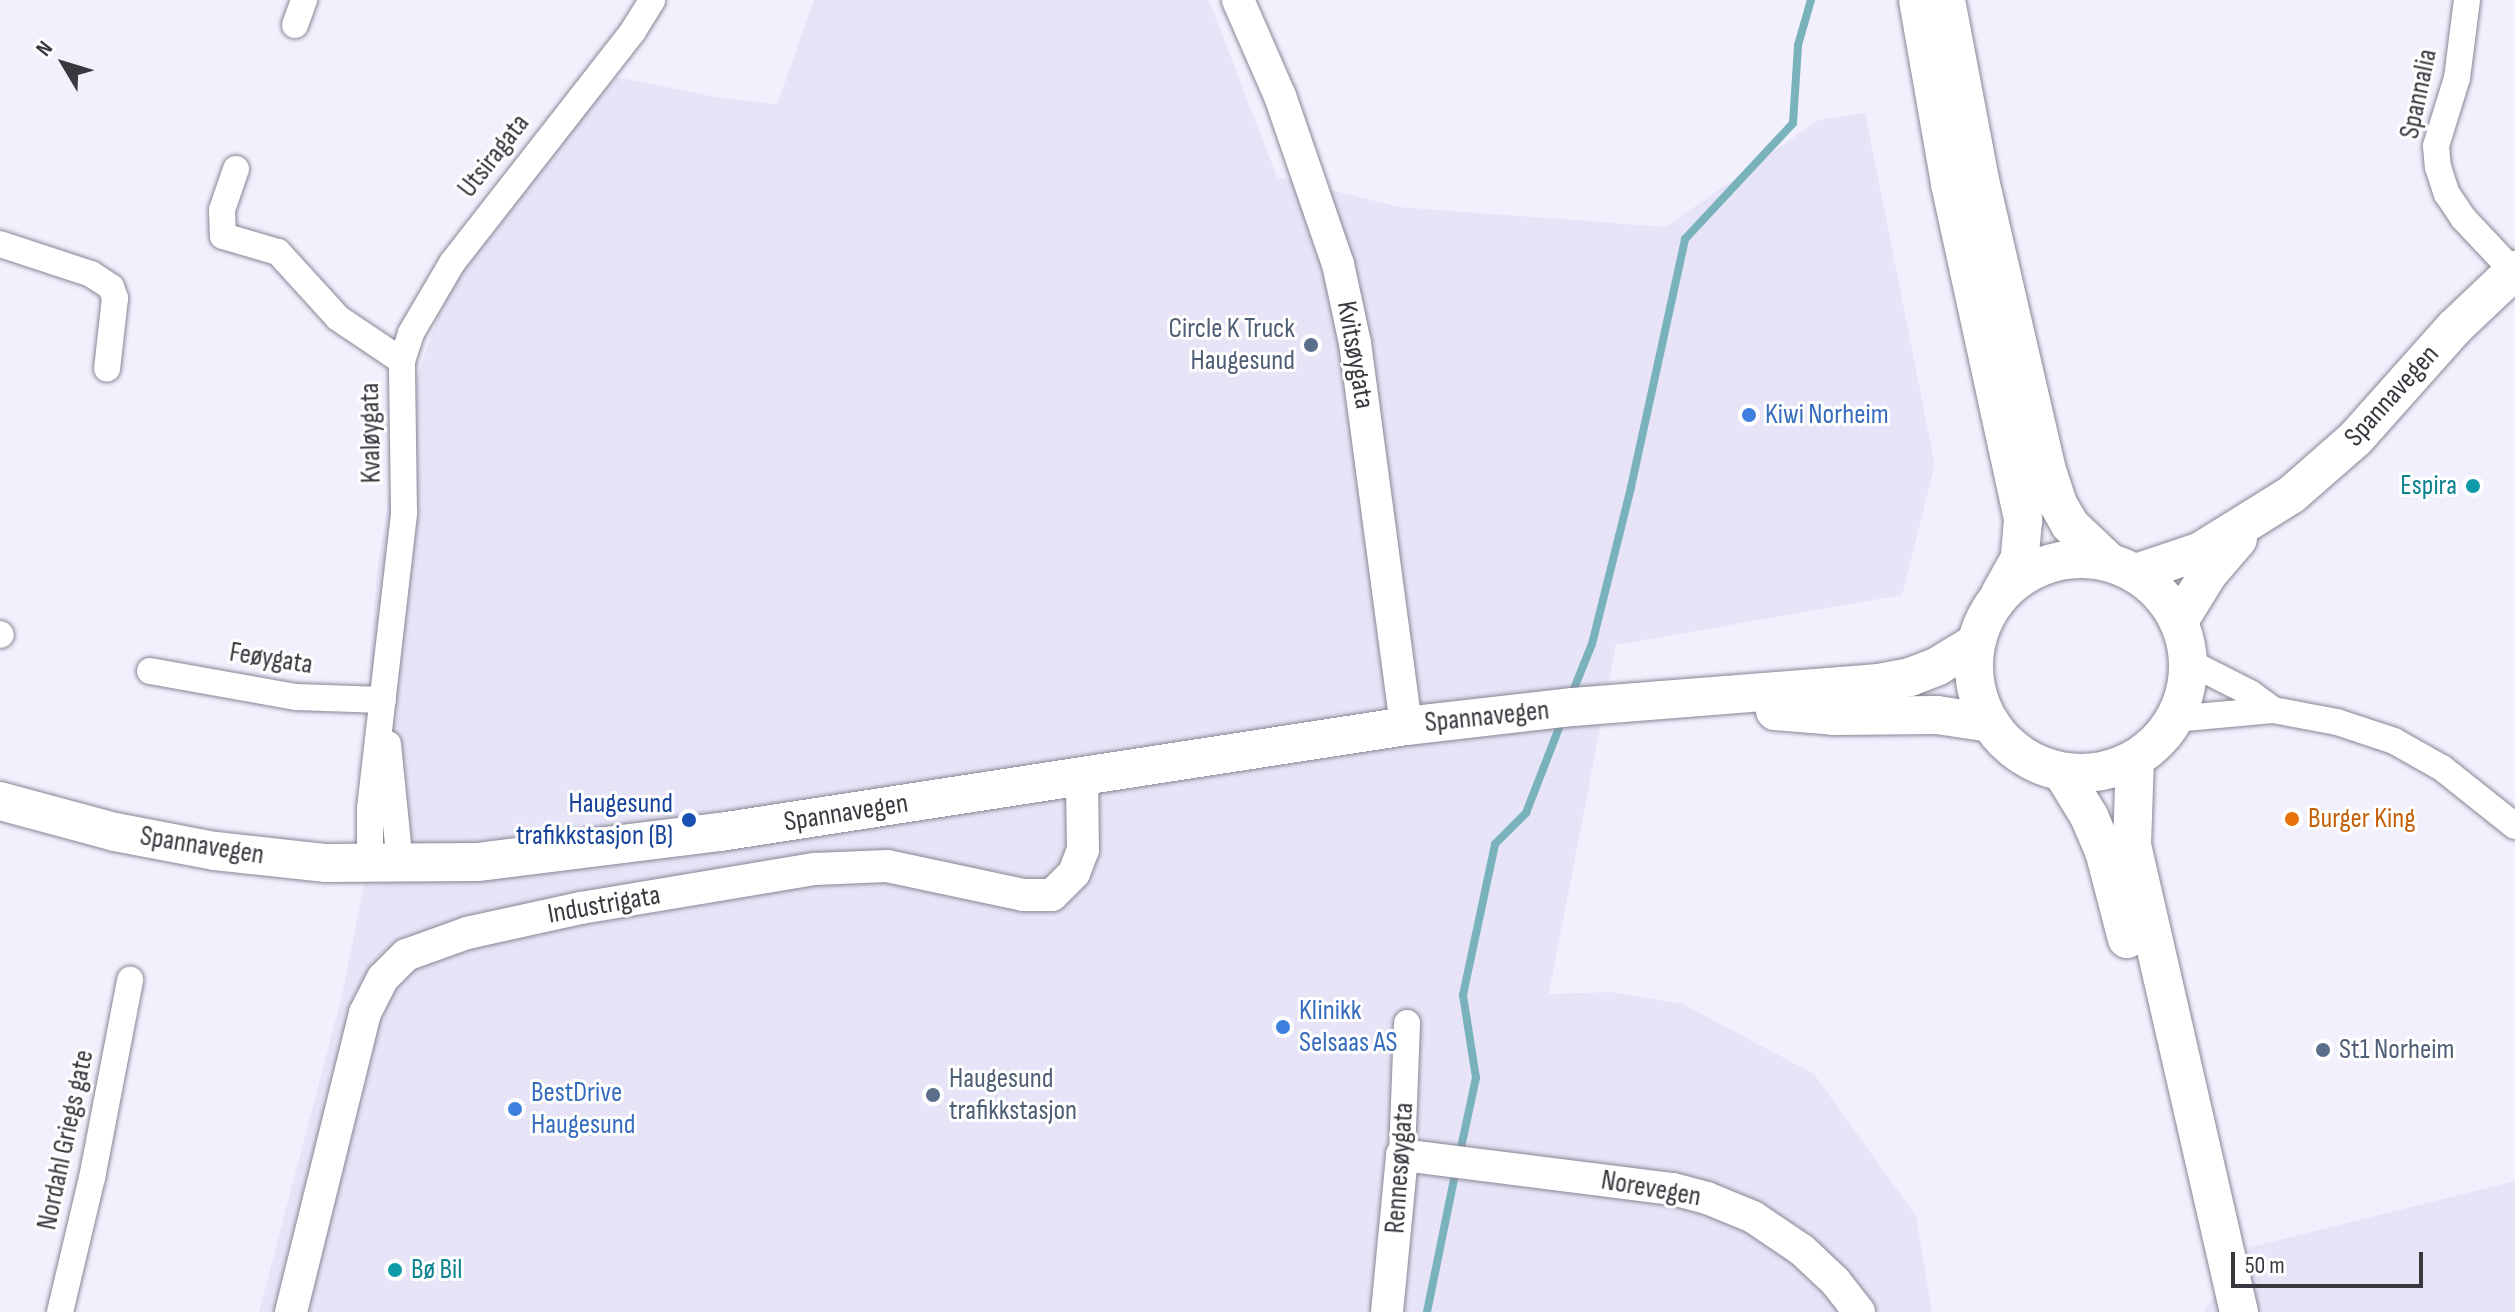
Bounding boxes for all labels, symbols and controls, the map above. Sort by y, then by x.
north arrow [24,24,104,104]
text: N [30,36,59,62]
street label: Spannalia [2393,46,2445,142]
street label: Utsiragata [451,108,537,204]
street label: Kvitsøygata [1329,299,1381,411]
place label: Circle K Truck Haugesund [1168,312,1295,378]
marker: Circle K Truck Haugesund [1302,336,1320,354]
street label: Spannavegen [2338,338,2446,454]
street label: Kvaløygata [353,382,389,484]
place label: Kiwi Norheim [1765,398,1889,432]
marker: Kiwi Norheim [1740,406,1758,424]
place label: Espira [2400,469,2457,503]
marker: Espira [2464,477,2482,495]
street label: Feøygata [227,636,315,682]
street label: Spannavegen [1423,694,1551,740]
place label: Haugesund trafikkstasjon (B) [516,787,673,853]
street label: Spannavegen [782,787,910,839]
place label: Burger King [2308,802,2415,836]
marker: Burger King [2283,810,2301,828]
marker: Haugesund trafikkstasjon (B) [680,811,698,829]
street label: Spannavegen [138,820,266,872]
street label: Industrigata [545,879,663,931]
place label: Klinikk Selsaas AS [1299,994,1397,1060]
marker: Klinikk Selsaas AS [1274,1018,1292,1036]
place label: St1 Norheim [2339,1033,2454,1067]
marker: St1 Norheim [2314,1041,2332,1059]
street label: Nordahl Griegs gate [31,1047,101,1233]
place label: Haugesund trafikkstasjon [949,1062,1077,1128]
place label: BestDrive Haugesund [531,1076,635,1142]
marker: Haugesund trafikkstasjon [924,1086,942,1104]
marker: BestDrive Haugesund [506,1100,524,1118]
street label: Rennesøygata [1379,1101,1421,1235]
street label: Norevegen [1598,1164,1704,1214]
scale bar [2235,1236,2427,1286]
text: 50 m [2245,1251,2285,1280]
place label: Bø Bil [411,1253,462,1287]
marker: Bø Bil [386,1261,404,1279]

